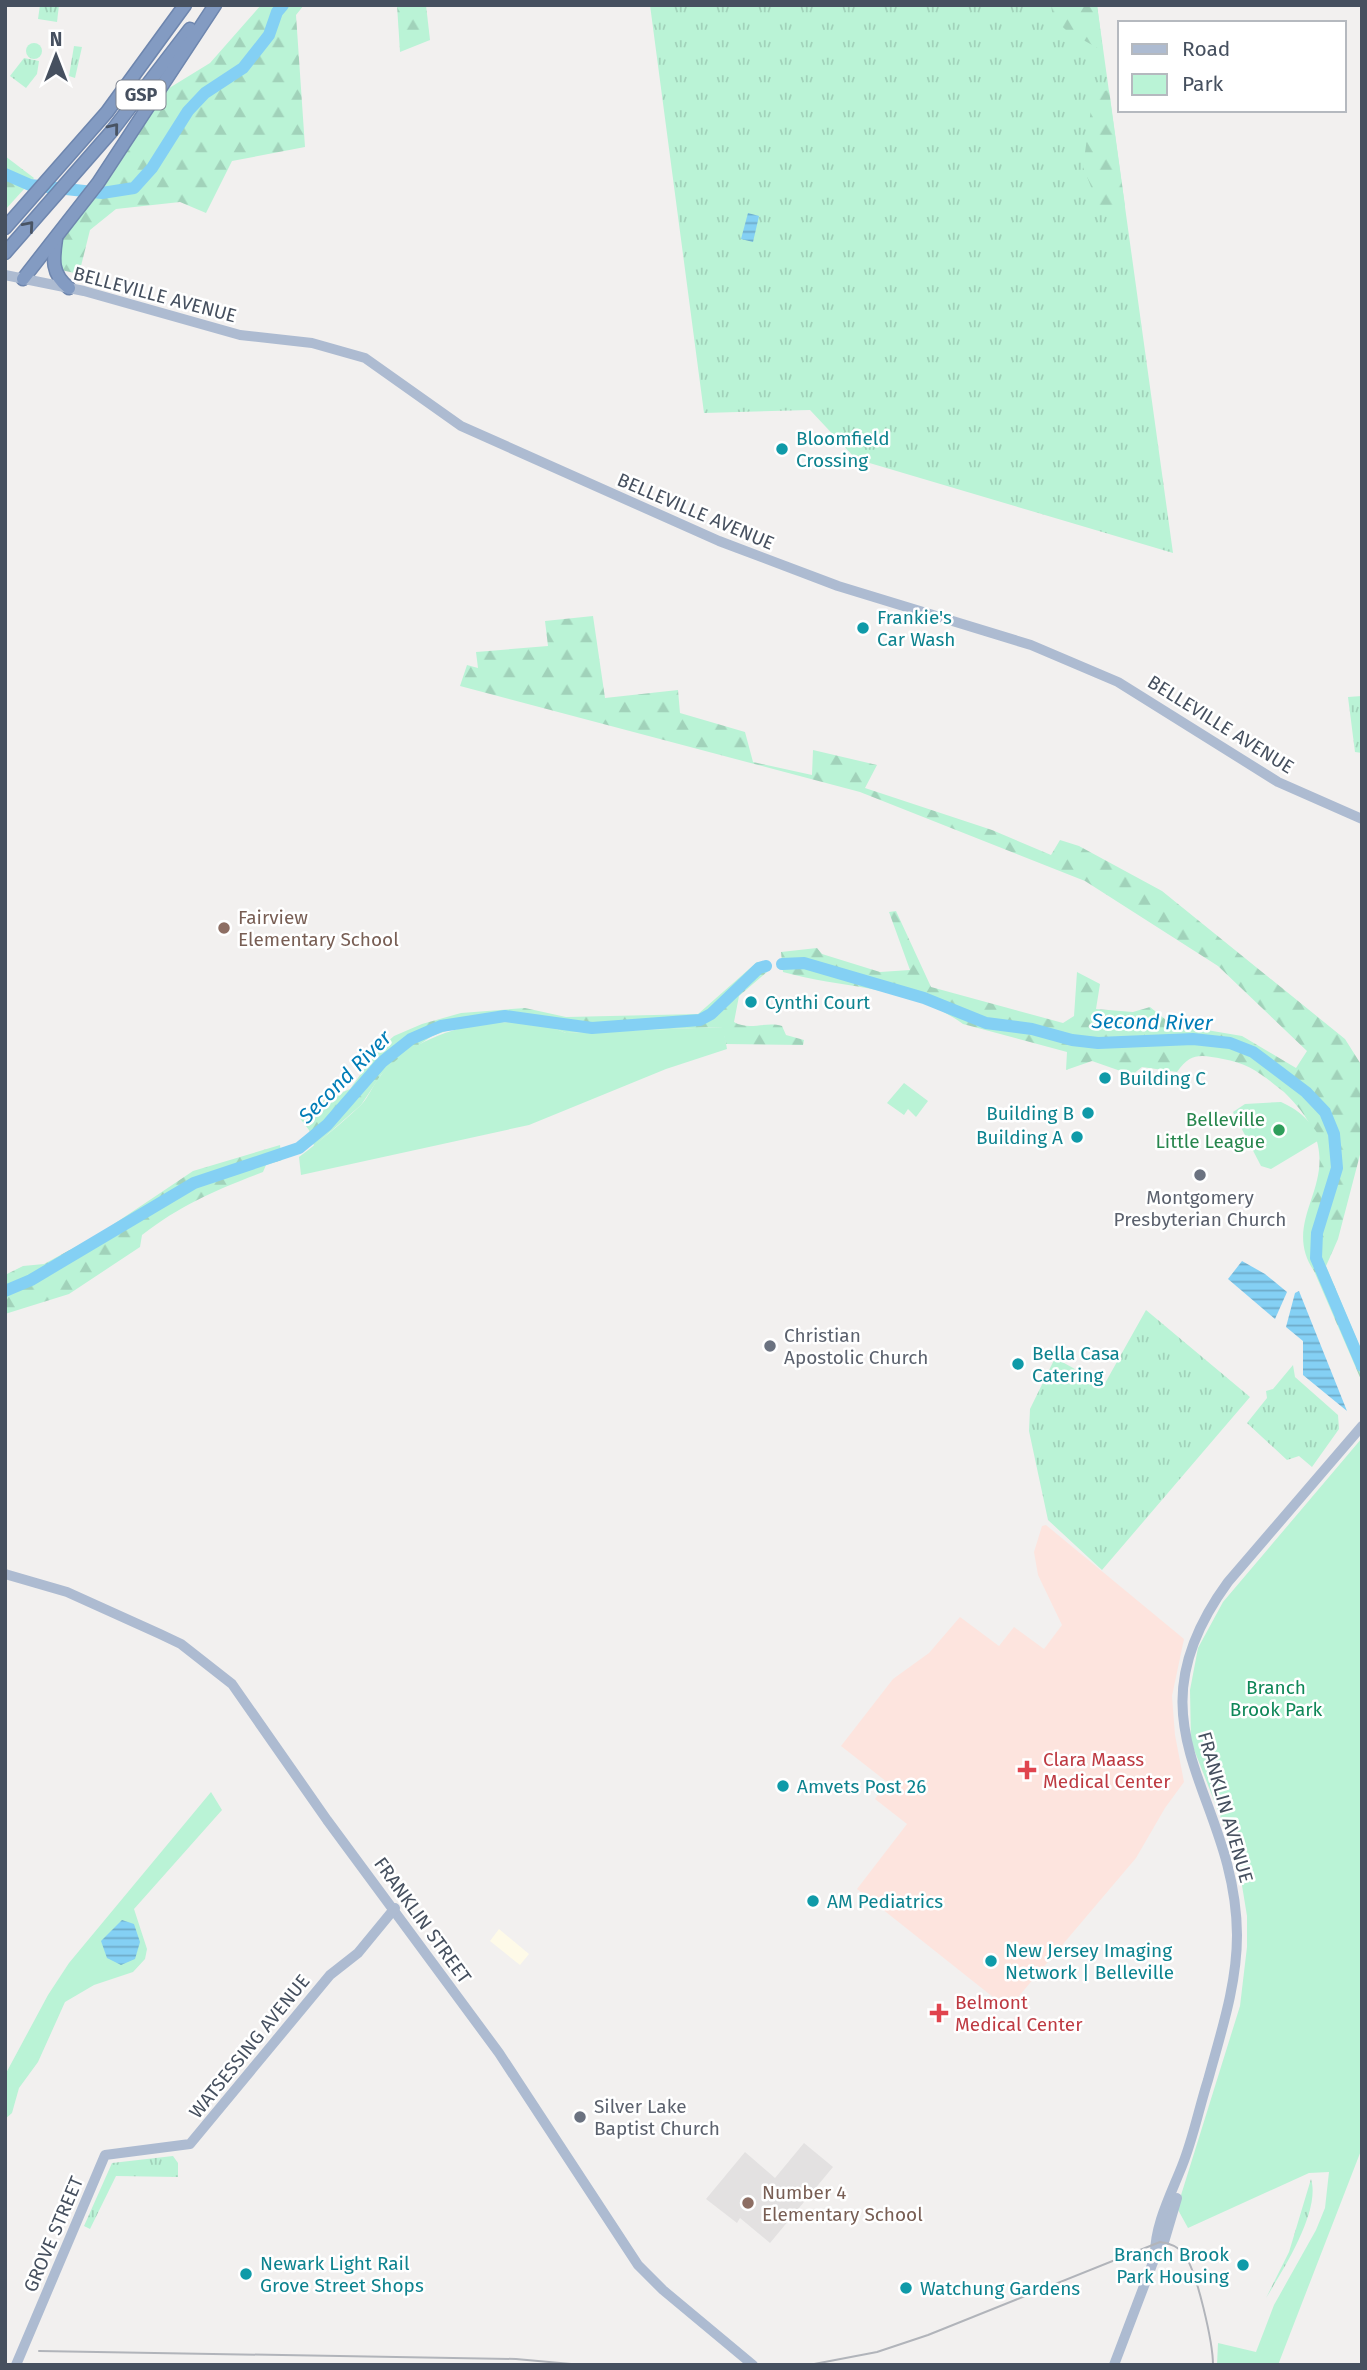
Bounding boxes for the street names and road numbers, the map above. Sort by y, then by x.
road number: GSP [116,80,166,110]
street label: BELLEVILLE AVENUE [71,262,239,327]
street label: BELLEVILLE AVENUE [614,468,778,555]
street label: BELLEVILLE AVENUE [1143,670,1298,779]
street label: FRANKLIN AVENUE [1193,1729,1258,1885]
street label: FRANKLIN STREET [369,1853,476,1988]
street label: WATSESSING AVENUE [184,1970,315,2123]
street label: GROVE STREET [19,2173,88,2296]

